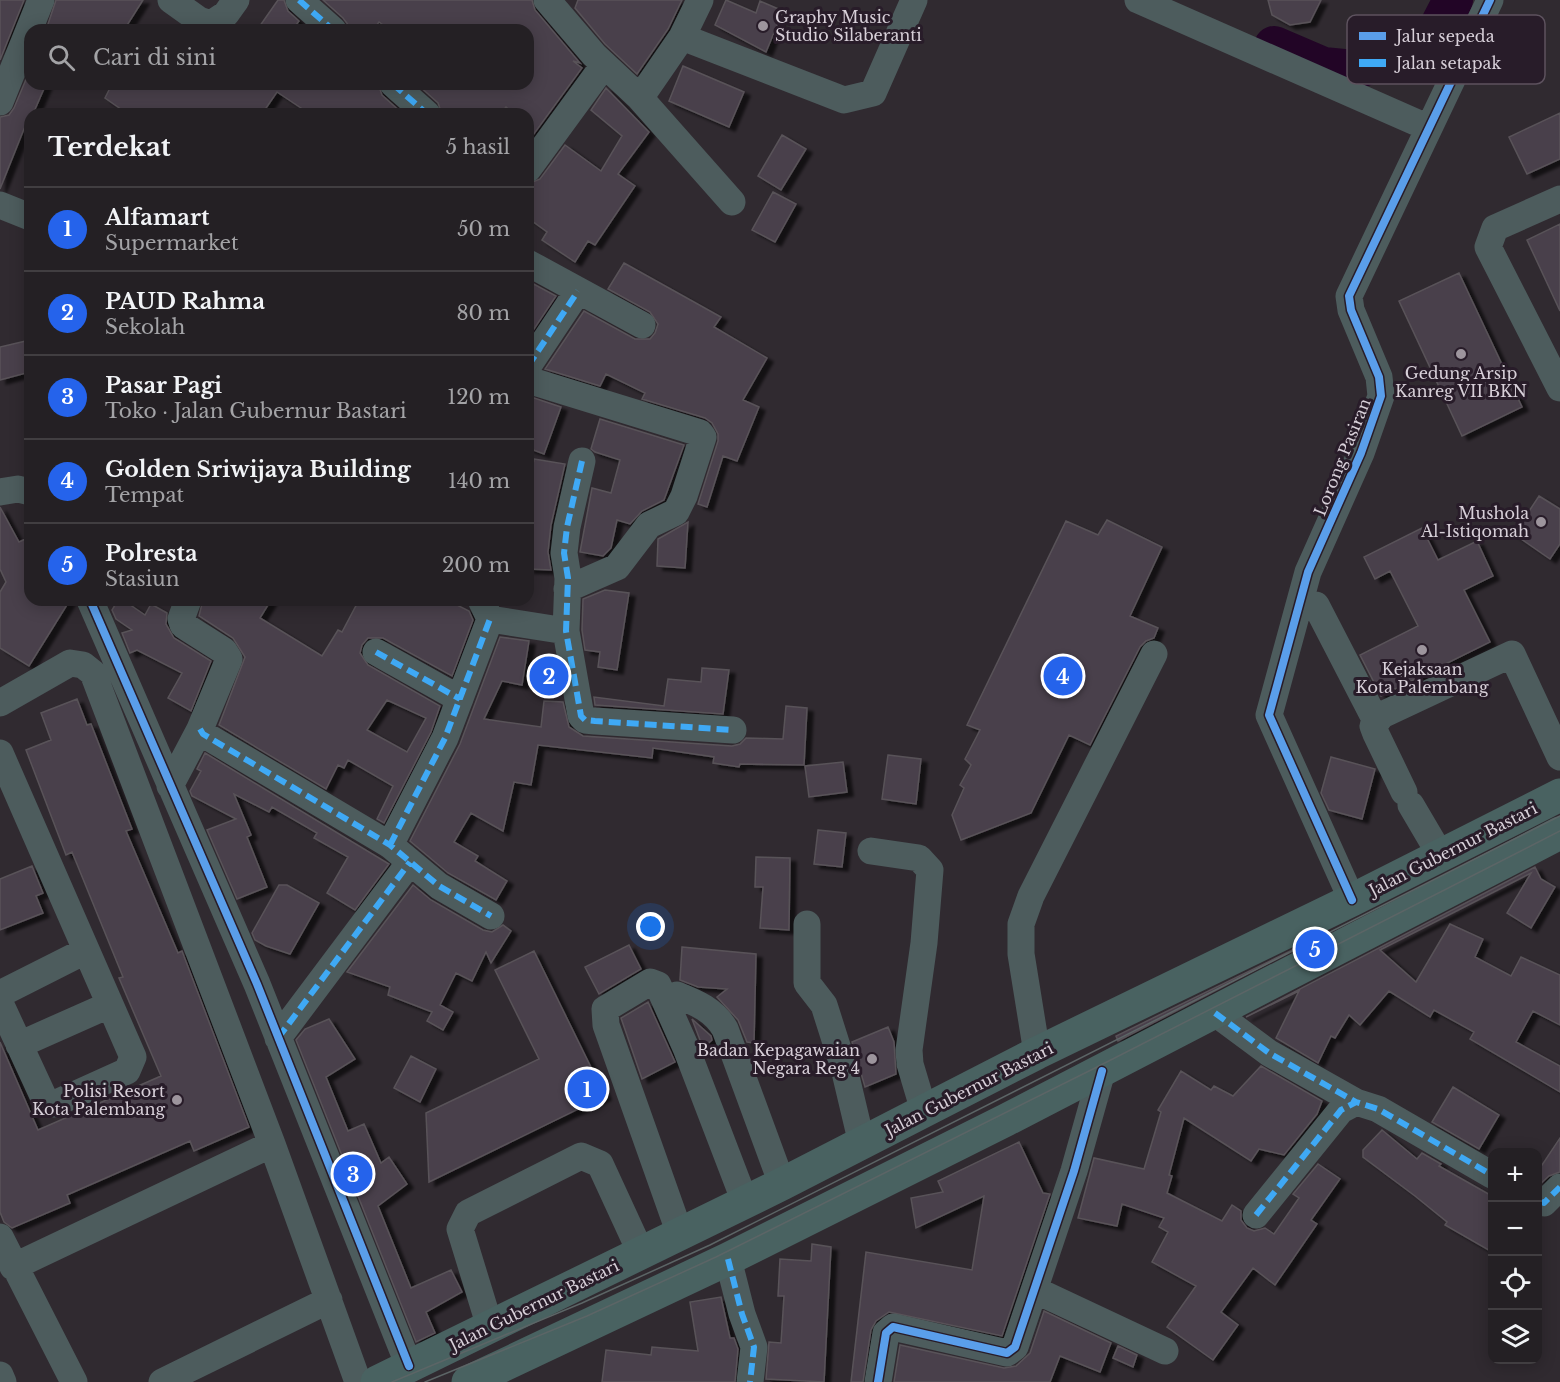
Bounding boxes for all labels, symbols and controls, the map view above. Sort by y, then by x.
place label: Graphy Music Studio Silaberanti [775,7,922,45]
legend [1347,15,1545,84]
marker: Graphy Music Studio Silaberanti [756,19,770,33]
search box [24,24,534,90]
text: Jalur sepeda [1394,26,1495,46]
icon: search [45,41,78,74]
text: Cari di sini [93,44,216,71]
text: Jalan setapak [1394,53,1501,73]
text: Terdekat [48,131,171,163]
text: 5 hasil [446,135,510,159]
text: Alfamart [105,204,209,231]
text: 1 [63,217,72,241]
text: 50 m [457,217,510,241]
text: Supermarket [105,231,239,255]
text: PAUD Rahma [105,288,265,315]
text: 2 [61,301,74,325]
text: 80 m [456,301,510,325]
text: Sekolah [105,315,185,339]
marker: Gedung Arsip Kanreg VII BKN [1454,347,1468,361]
place label: Gedung Arsip Kanreg VII BKN [1395,363,1527,401]
text: Pasar Pagi [105,372,222,399]
text: 3 [61,385,74,409]
text: 120 m [447,385,510,409]
street label: Lorong Pasiran [1309,395,1375,519]
text: Toko · Jalan Gubernur Bastari [105,399,407,423]
text: Golden Sriwijaya Building [105,456,411,483]
text: 4 [61,469,74,493]
text: 140 m [448,469,510,493]
text: Tempat [105,483,184,507]
place label: Mushola Al-Istiqomah [1420,503,1529,541]
marker: Mushola Al-Istiqomah [1534,515,1548,529]
text: Polresta [105,540,198,567]
text: 5 [62,553,73,577]
text: 200 m [442,553,510,577]
text: Stasiun [105,567,180,591]
marker: Kejaksaan Kota Palembang [1415,643,1429,657]
pin: 2 [530,654,568,698]
pin: 4 [1044,654,1082,698]
place label: Kejaksaan Kota Palembang [1356,659,1489,697]
street label: Jalan Gubernur Bastari [1364,798,1541,901]
your location [636,912,665,941]
pin: 5 [1296,926,1334,972]
street label: Jalan Gubernur Bastari [880,1038,1057,1141]
place label: Badan Kepagawaian Negara Reg 4 [697,1040,860,1078]
marker: Badan Kepagawaian Negara Reg 4 [865,1052,879,1066]
pin: 1 [568,1066,606,1112]
place label: Polisi Resort Kota Palembang [32,1081,165,1119]
marker: Polisi Resort Kota Palembang [170,1093,184,1107]
map controls [1488,1148,1542,1364]
button: + [1488,1148,1542,1202]
pin: 3 [334,1152,372,1196]
button: − [1488,1202,1542,1256]
street label: Jalan Gubernur Bastari [444,1255,623,1356]
button: locate [1488,1256,1542,1310]
button: layers [1488,1310,1542,1364]

